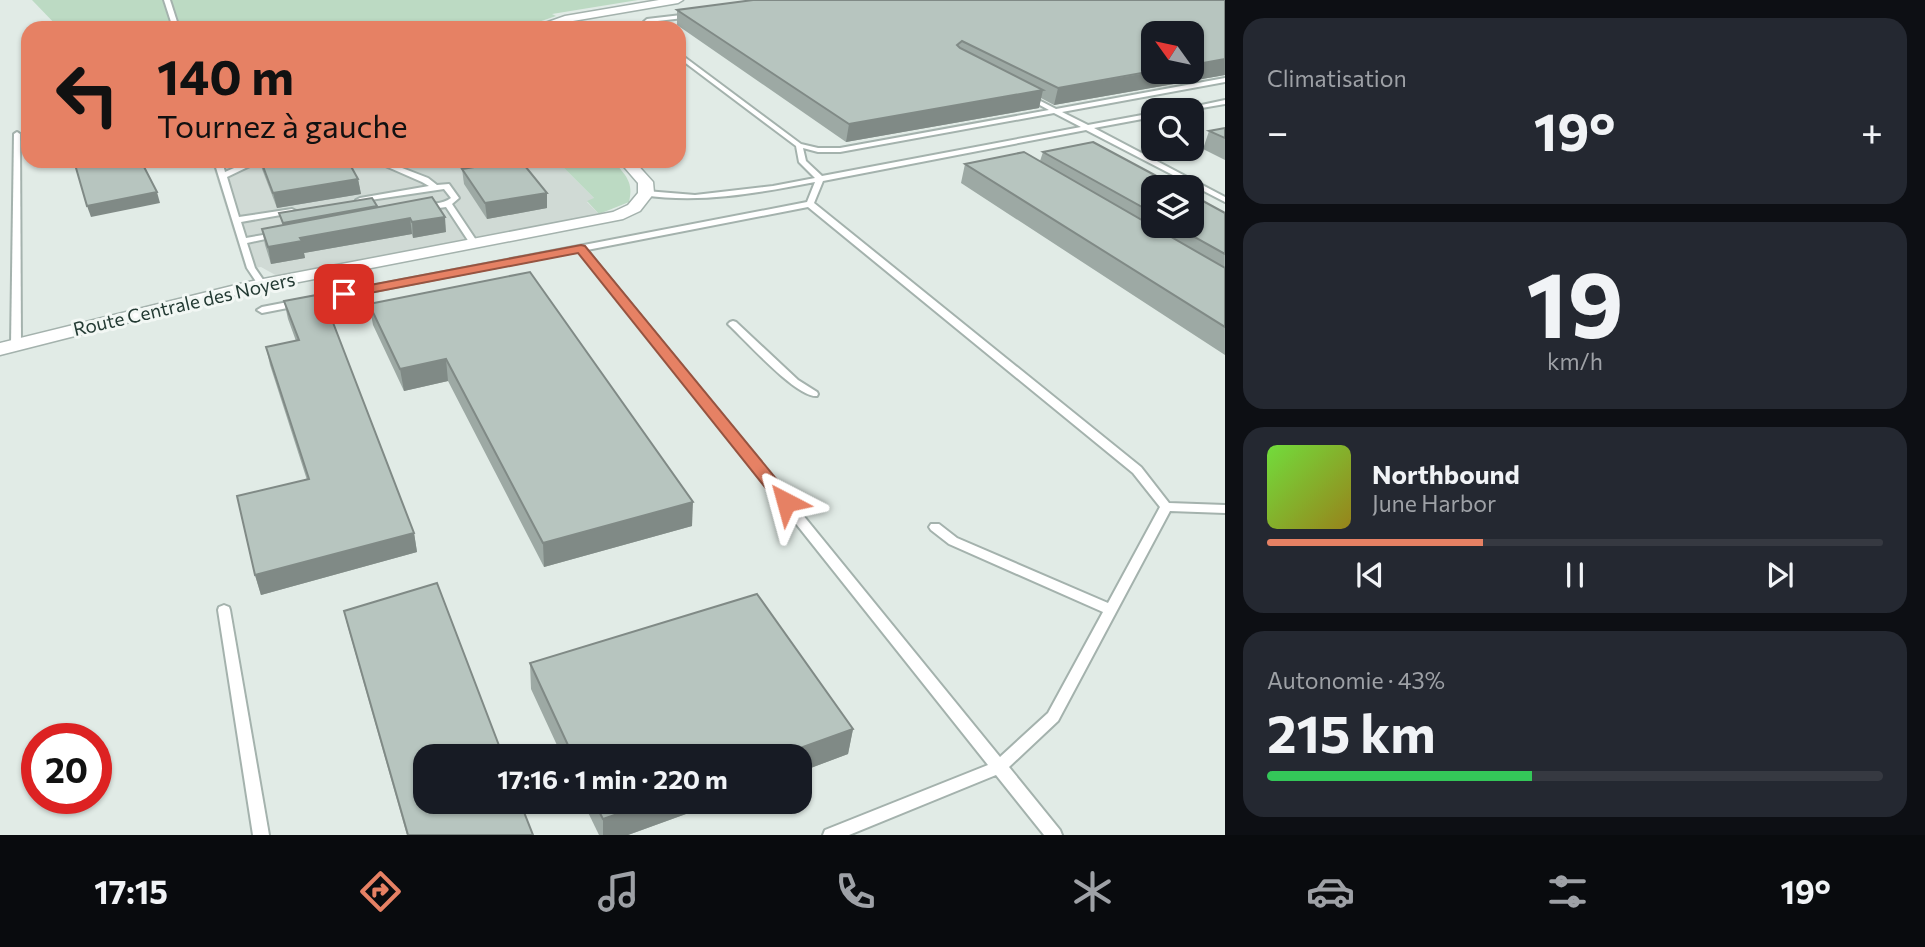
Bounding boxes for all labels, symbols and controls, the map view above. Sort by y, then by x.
north arrow [1141,21,1204,84]
map controls [1141,21,1204,238]
text: 140 m [157,45,294,105]
icon: left [42,49,133,140]
text: Climatisation [1267,64,1407,92]
button: search [1141,98,1204,161]
text: 19° [1534,98,1615,162]
text: Tournez à gauche [157,105,408,145]
text: − [1267,107,1289,154]
text: + [1861,107,1883,154]
button: layers [1141,175,1204,238]
text: 19 [1526,245,1624,357]
pin [314,264,374,324]
street label: Route Centrale des Noyers [71,267,297,340]
icon: arrive [325,275,363,313]
text: km/h [1547,347,1603,375]
text: Northbound [1372,458,1520,489]
position arrow [749,465,823,539]
text: June Harbor [1372,489,1496,517]
icon: previous [1351,556,1389,594]
icon: pause [1556,556,1594,594]
icon: next [1761,556,1799,594]
text: Autonomie · 43% [1267,666,1445,694]
text: 215 km [1267,700,1436,764]
speed limit sign: 20 [21,723,112,814]
text: 17:16 · 1 min · 220 m [497,763,728,794]
icon: directions [356,867,405,916]
icon: music [594,867,643,916]
icon: phone [831,867,880,916]
icon: climate [1068,867,1117,916]
icon: car [1306,867,1355,916]
icon: filters [1543,867,1592,916]
text: 17:15 [94,871,168,911]
text: 19° [1780,871,1831,911]

